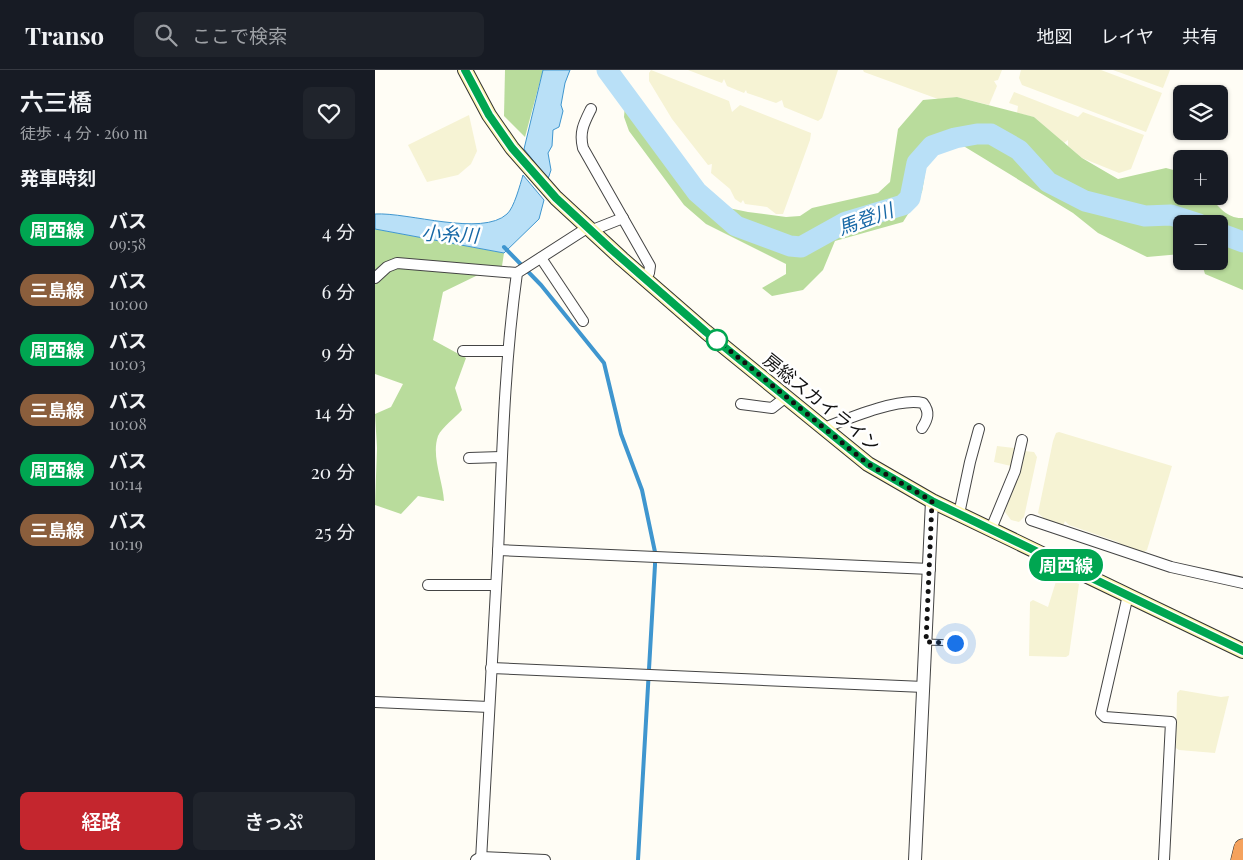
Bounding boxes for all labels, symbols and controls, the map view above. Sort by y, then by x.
search box [134,12,484,57]
text: Transo [25,19,104,51]
icon: search [152,21,180,49]
text: ここで検索 [192,22,287,48]
text: 地図 [1037,24,1073,48]
text: レイヤ [1101,24,1154,48]
text: 共有 [1182,24,1218,48]
text: 六三橋 [20,85,92,117]
map controls [1173,85,1228,270]
button: layers [1173,85,1228,140]
button: heart [303,87,355,139]
text: 徒歩 · 4 分 · 260 m [20,122,148,143]
button: + [1173,150,1228,205]
text: 発車時刻 [20,164,96,190]
water label: 馬登川 [834,195,898,240]
text: バス [109,207,147,233]
button: − [1173,215,1228,270]
text: 周西線 [30,218,84,242]
text: 4 分 [322,218,355,244]
water label: 小糸川 [421,219,481,248]
text: 09:58 [109,233,146,254]
text: バス [109,267,147,293]
text: 三島線 [30,278,84,302]
text: 6 分 [321,278,355,304]
text: 10:00 [109,293,148,314]
text: バス [109,327,147,353]
unlabelled marker [706,329,728,351]
text: 周西線 [30,338,84,362]
text: 9 分 [322,338,355,364]
street label: 房総スカイライン [758,347,886,457]
text: 10:03 [109,353,146,374]
text: バス [109,387,147,413]
text: 三島線 [30,398,84,422]
text: 14 分 [315,398,355,424]
text: 10:08 [109,413,147,434]
text: バス [109,447,147,473]
text: 周西線 [30,458,84,482]
text: 20 分 [311,458,355,484]
text: 10:14 [109,473,143,494]
text: バス [109,507,147,533]
text: 三島線 [30,518,84,542]
text: 25 分 [315,518,355,544]
text: 10:19 [109,533,143,554]
line badge: 周西線 [1037,549,1095,581]
text: 周西線 [1039,553,1093,577]
your location [943,631,968,656]
button: 経路 [20,792,183,850]
button: きっぷ [193,792,355,850]

